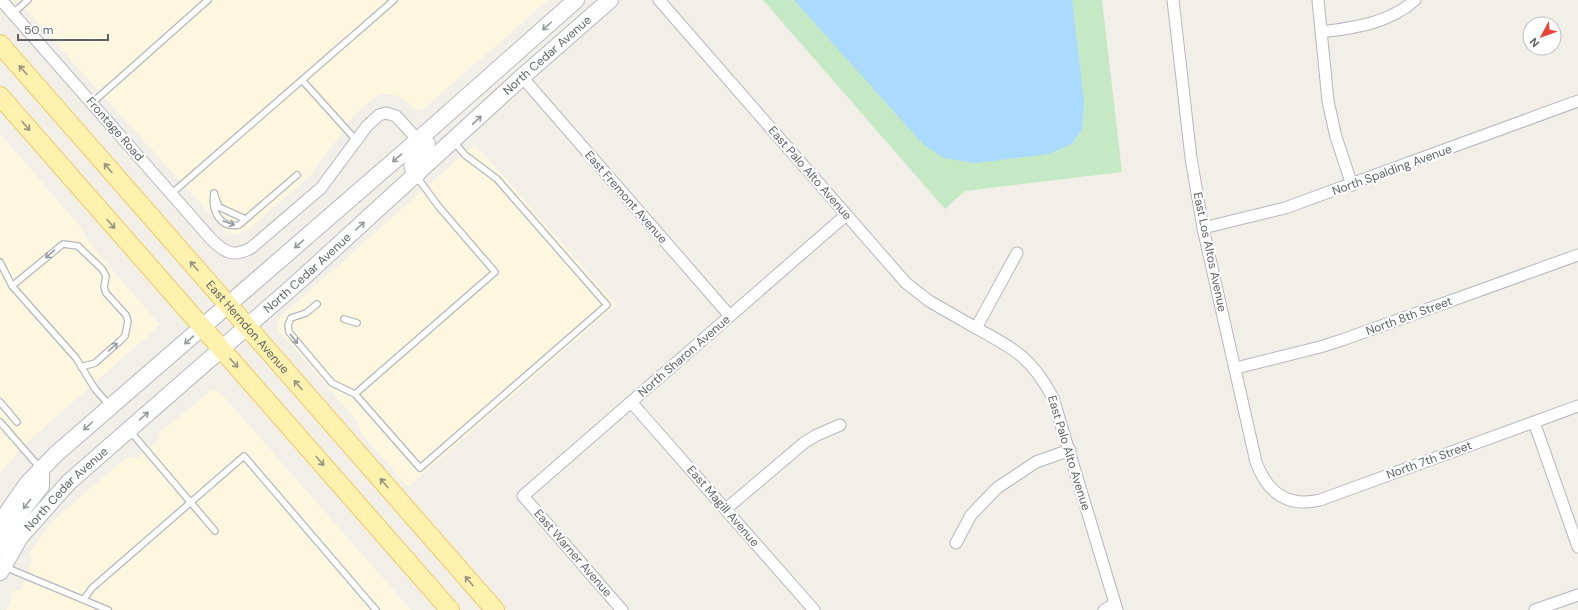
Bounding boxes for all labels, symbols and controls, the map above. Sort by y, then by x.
street label: North Cedar Avenue [500,12,595,98]
scale bar [18,16,108,42]
north arrow [1522,16,1562,56]
one-way arrow [541,21,552,30]
text: 50 m [24,22,53,38]
text: N [1527,35,1542,50]
one-way arrow [19,65,28,75]
street label: Frontage Road [83,93,147,165]
one-way arrow [472,115,482,125]
one-way arrow [21,120,30,131]
street label: East Palo Alto Avenue [765,123,855,223]
street label: North Spalding Avenue [1330,141,1454,199]
street label: East Fremont Avenue [581,147,671,247]
one-way arrow [392,154,402,163]
one-way arrow [104,162,113,173]
street label: East Los Altos Avenue [1190,191,1231,313]
one-way arrow [107,218,116,229]
one-way arrow [223,220,236,227]
one-way arrow [355,222,365,231]
street label: North Cedar Avenue [260,229,355,317]
one-way arrow [294,239,304,249]
one-way arrow [45,249,55,259]
one-way arrow [189,260,198,271]
street label: East Herndon Avenue [202,277,293,377]
street label: North 8th Street [1364,293,1455,339]
street label: North Sharon Avenue [635,311,734,400]
one-way arrow [289,333,298,344]
one-way arrow [183,336,194,345]
one-way arrow [108,343,119,352]
one-way arrow [229,358,239,368]
one-way arrow [294,379,303,390]
street label: East Palo Alto Avenue [1044,394,1094,513]
one-way arrow [139,411,149,420]
one-way arrow [84,421,94,430]
street label: North 7th Street [1384,437,1474,483]
street label: North Cedar Avenue [21,443,112,535]
one-way arrow [315,456,324,466]
street label: East Magill Avenue [683,462,763,550]
one-way arrow [379,477,388,488]
one-way arrow [23,498,32,509]
street label: East Warner Avenue [531,506,616,600]
one-way arrow [464,575,473,586]

